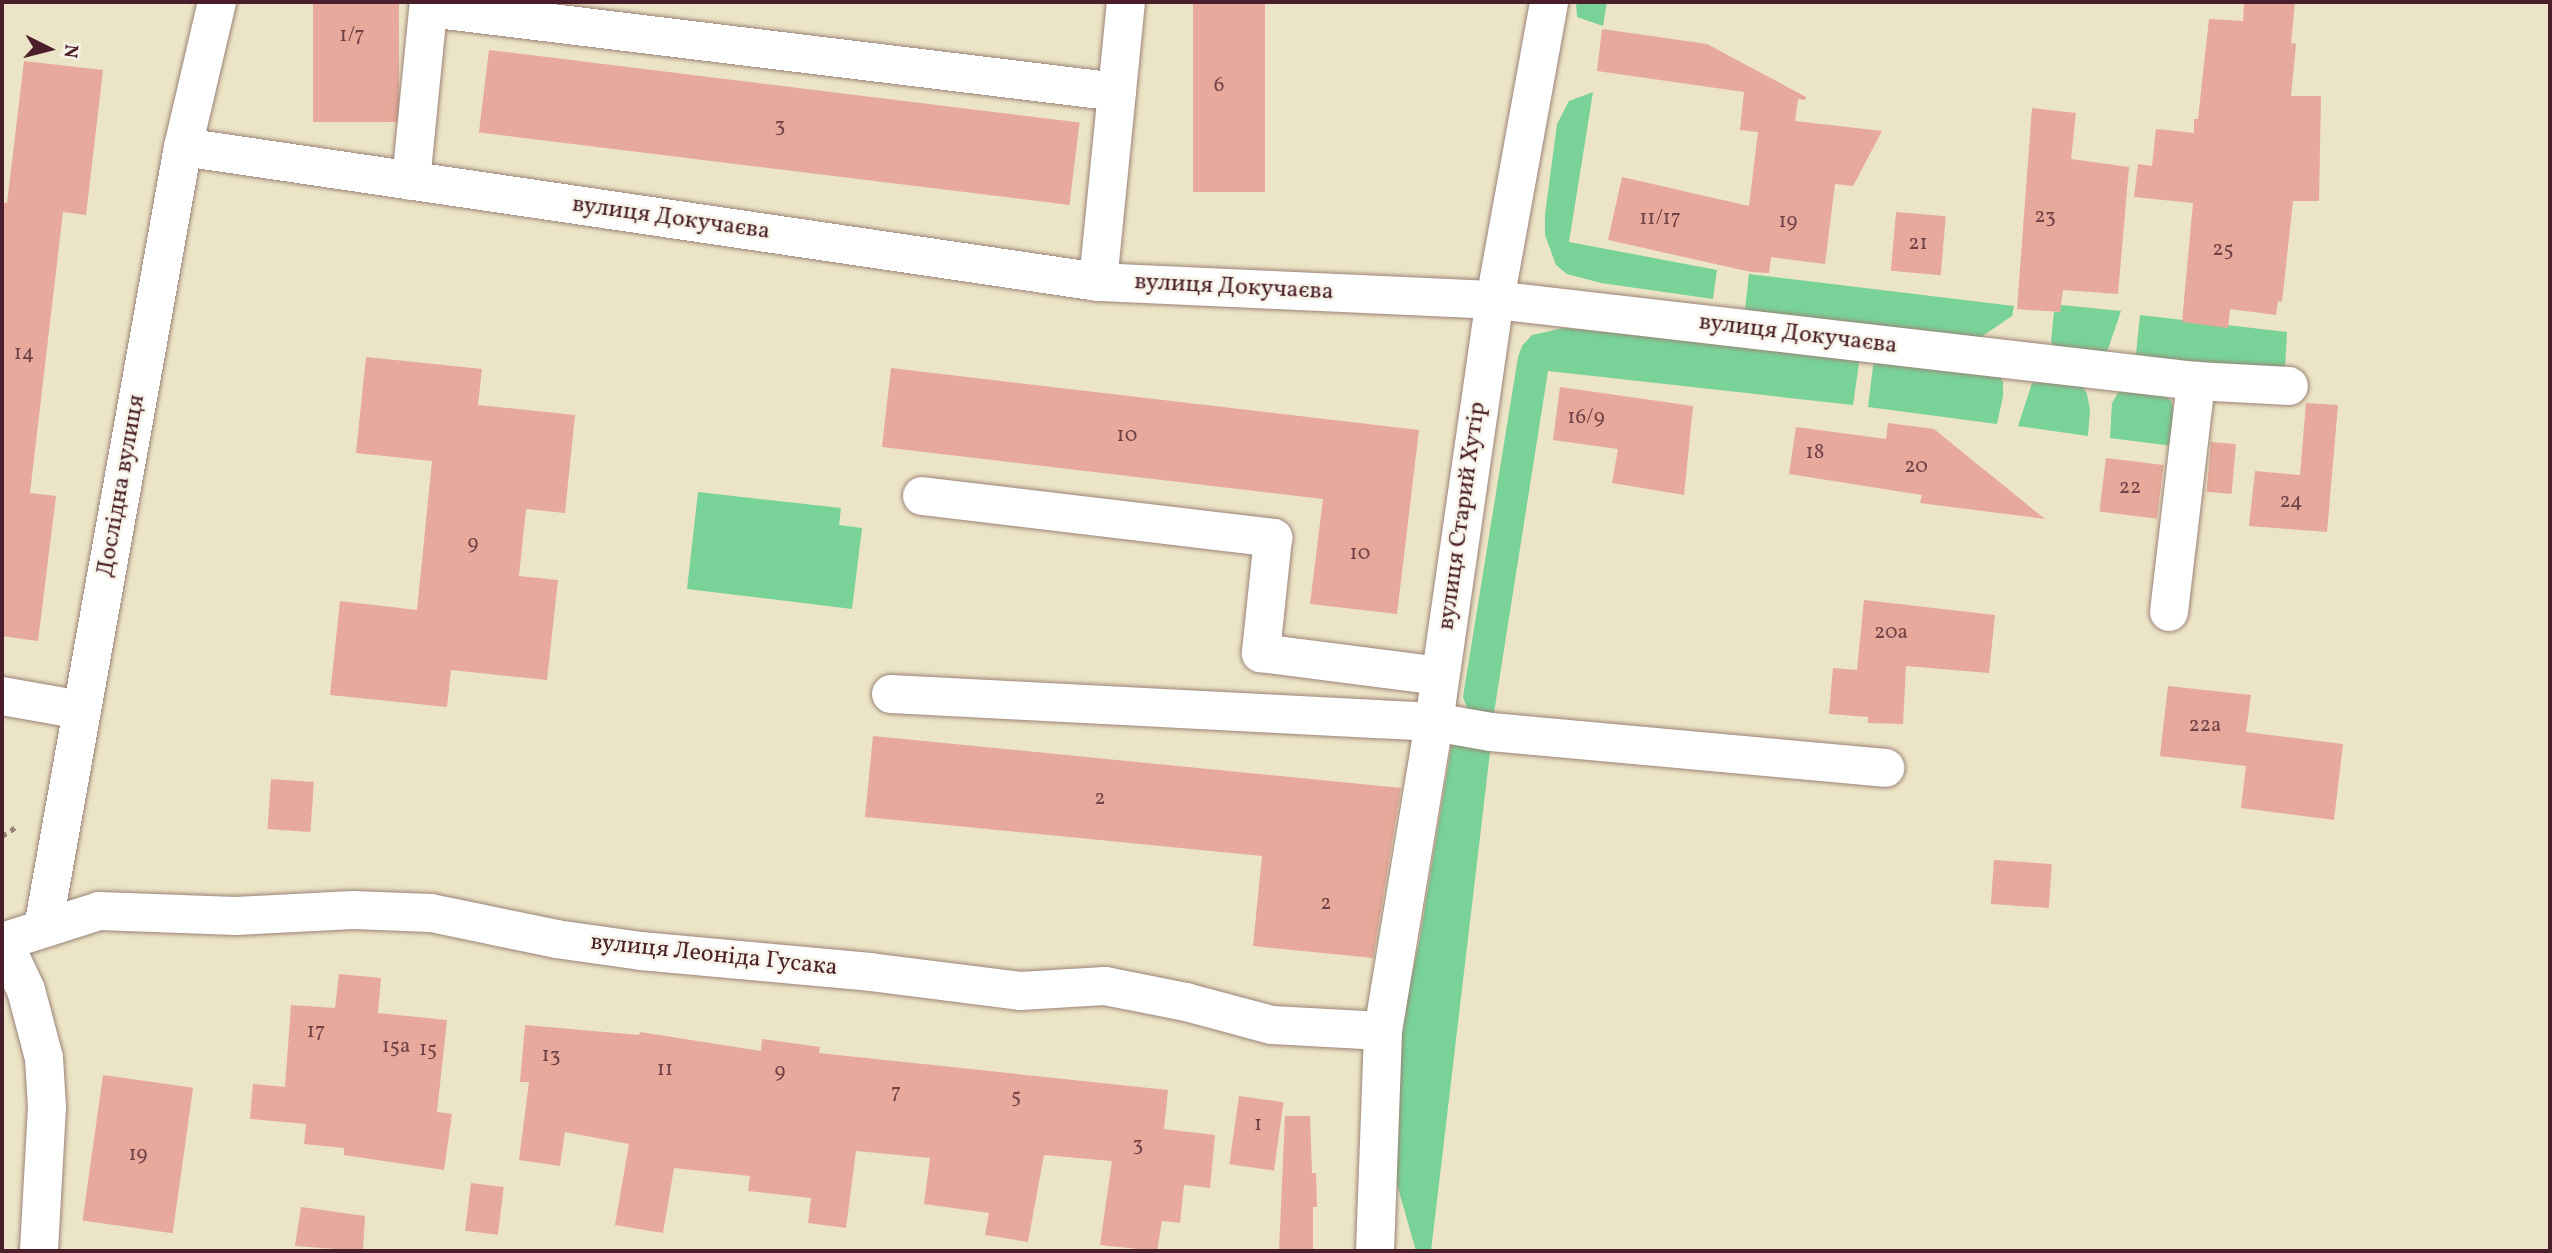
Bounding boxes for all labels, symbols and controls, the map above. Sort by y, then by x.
north arrow [14,14,84,84]
house number: 1/7 [339,23,365,49]
text: N [56,43,84,59]
house number: 6 [1214,73,1224,99]
house number: 3 [775,113,785,139]
street label: вулиця Докучаєва [570,191,772,247]
house number: 23 [2034,204,2056,230]
house number: 11/17 [1639,206,1681,232]
house number: 19 [1778,209,1798,235]
house number: 21 [1908,231,1928,257]
house number: 25 [2212,237,2234,263]
street label: вулиця Докучаєва [1134,268,1334,308]
street label: вулиця Докучаєва [1697,309,1899,361]
house number: 14 [14,341,34,367]
street label: Дослідна вулиця [92,393,152,579]
street label: вулиця Старий Хутір [1433,400,1493,632]
house number: 16/9 [1567,405,1605,431]
house number: 10 [1117,423,1137,449]
house number: 18 [1806,440,1824,466]
house number: 20 [1904,454,1928,480]
house number: 22 [2119,475,2141,501]
house number: 24 [2279,489,2303,515]
house number: 9 [468,531,478,557]
house number: 10 [1350,541,1370,567]
house number: 20а [1874,620,1908,646]
house number: 22а [2188,713,2222,739]
house number: 2 [1094,786,1106,812]
house number: 2 [1320,891,1332,917]
street label: вулиця Леоніда Гусака [589,929,839,983]
house number: 17 [307,1019,325,1045]
house number: 15а [382,1034,410,1060]
house number: 15 [419,1037,437,1063]
house number: 13 [542,1043,560,1069]
house number: 11 [657,1057,673,1083]
house number: 9 [775,1059,785,1085]
house number: 7 [891,1080,901,1106]
house number: 5 [1011,1084,1021,1110]
house number: 1 [1254,1112,1262,1138]
house number: 3 [1133,1132,1143,1158]
house number: 19 [128,1142,148,1168]

